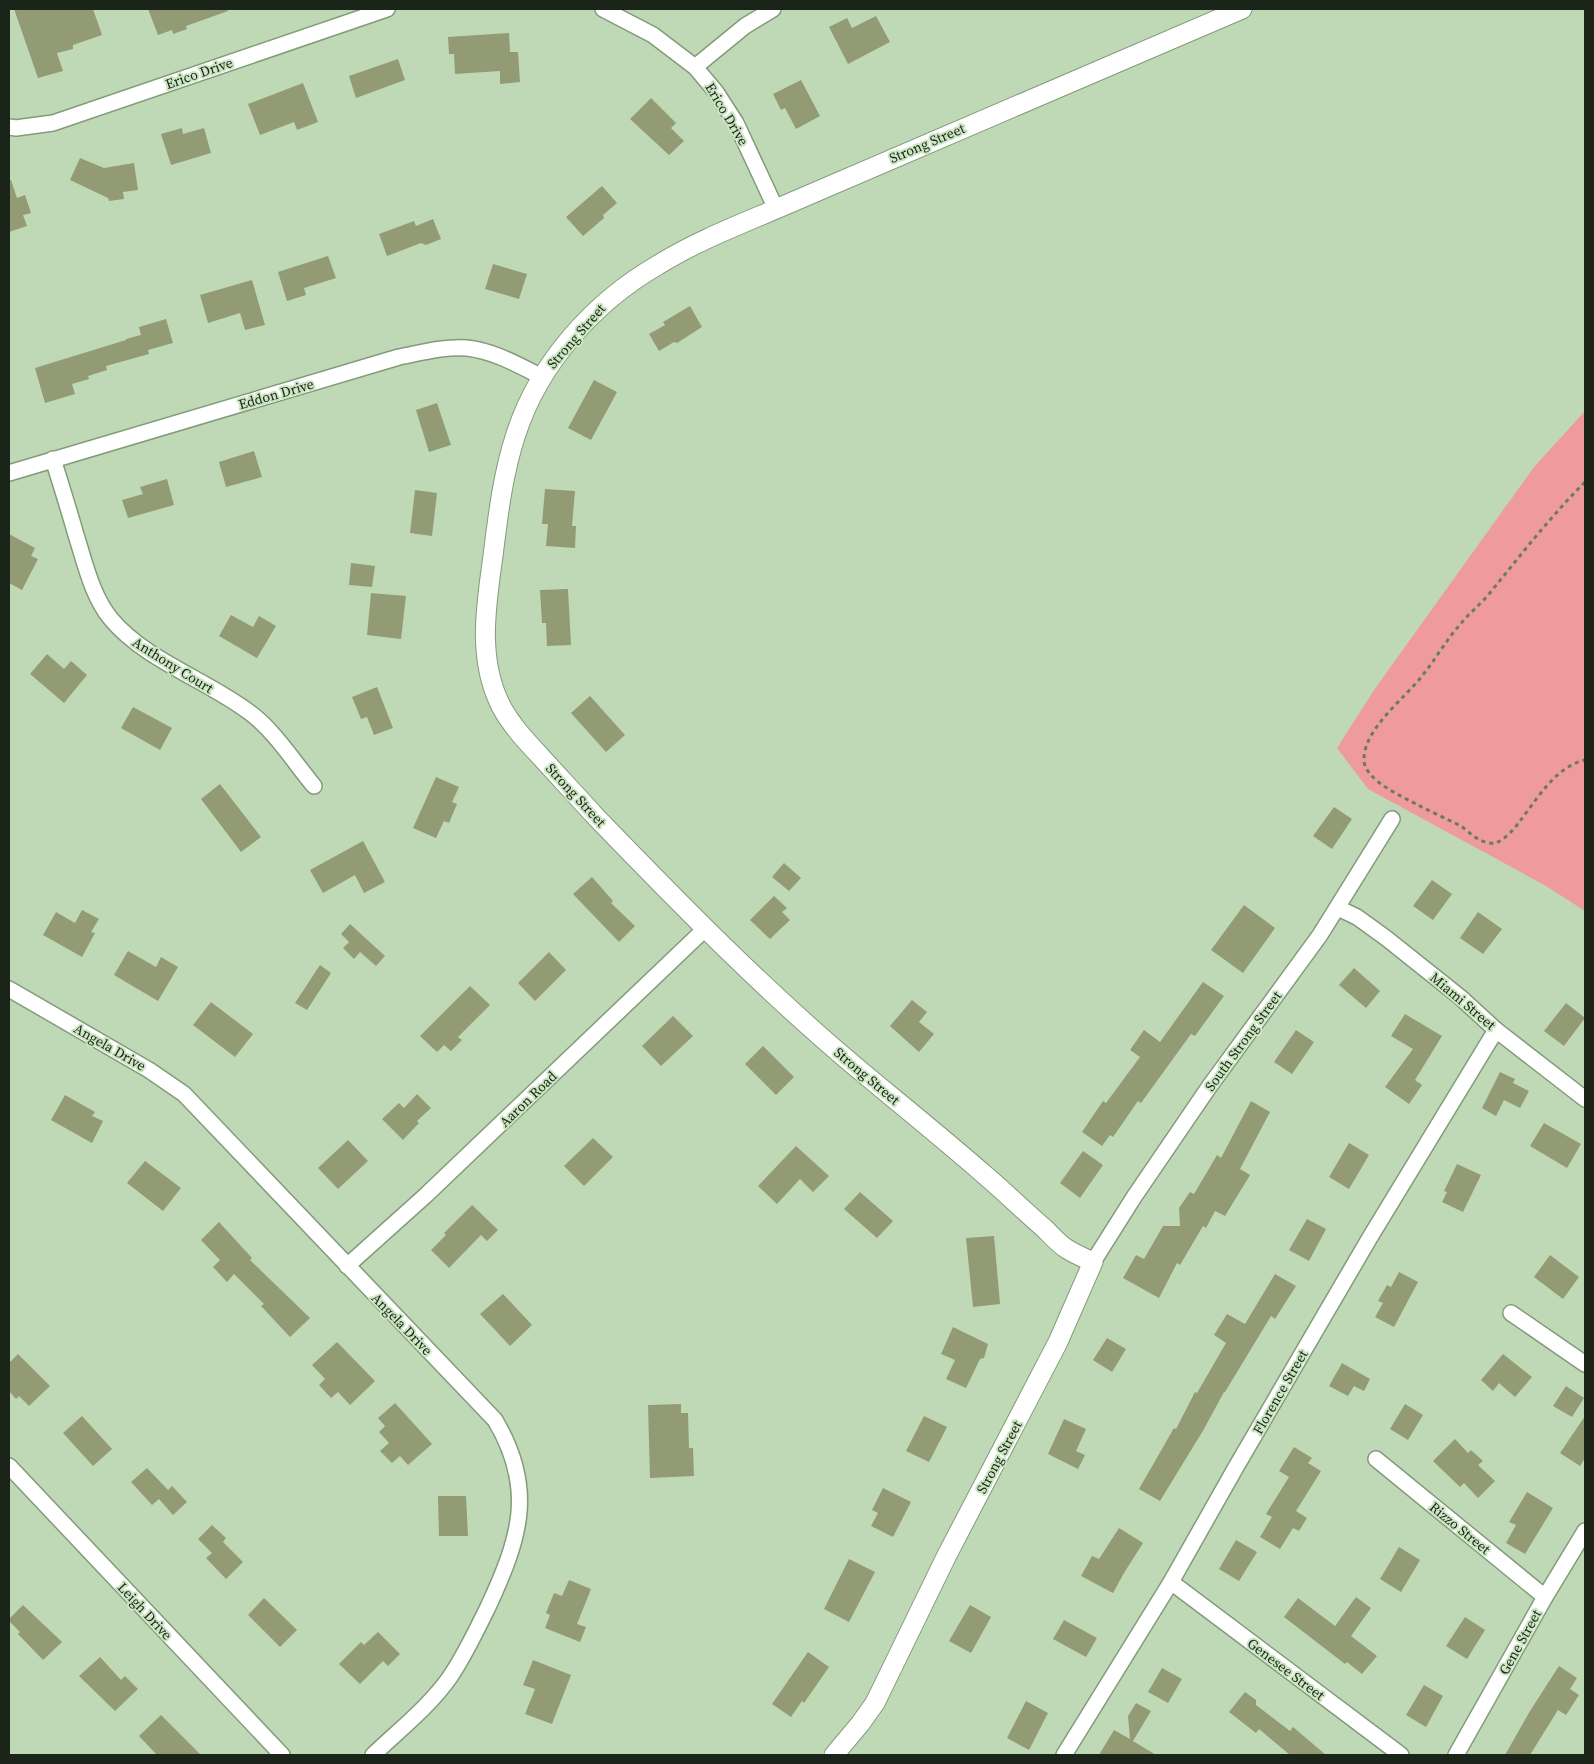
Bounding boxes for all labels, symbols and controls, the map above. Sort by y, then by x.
street label: Erico Drive [163,52,235,94]
street label: Erico Drive [700,79,754,149]
street label: Strong Street [886,118,968,168]
street label: Strong Street [542,299,610,373]
street label: Eddon Drive [236,374,316,414]
street label: Anthony Court [129,632,218,698]
street label: Strong Street [541,759,611,831]
street label: Miami Street [1426,968,1500,1035]
street label: South Strong Street [1200,986,1286,1095]
street label: Angela Drive [70,1018,150,1076]
street label: Strong Street [830,1043,905,1110]
street label: Aaron Road [495,1066,561,1132]
street label: Angela Drive [367,1288,437,1360]
street label: Florence Street [1248,1346,1313,1438]
street label: Strong Street [971,1416,1027,1497]
street label: Rizzo Street [1425,1497,1495,1559]
street label: Leigh Drive [113,1578,177,1644]
street label: Gene Street [1494,1605,1546,1678]
street label: Genesee Street [1243,1633,1329,1705]

